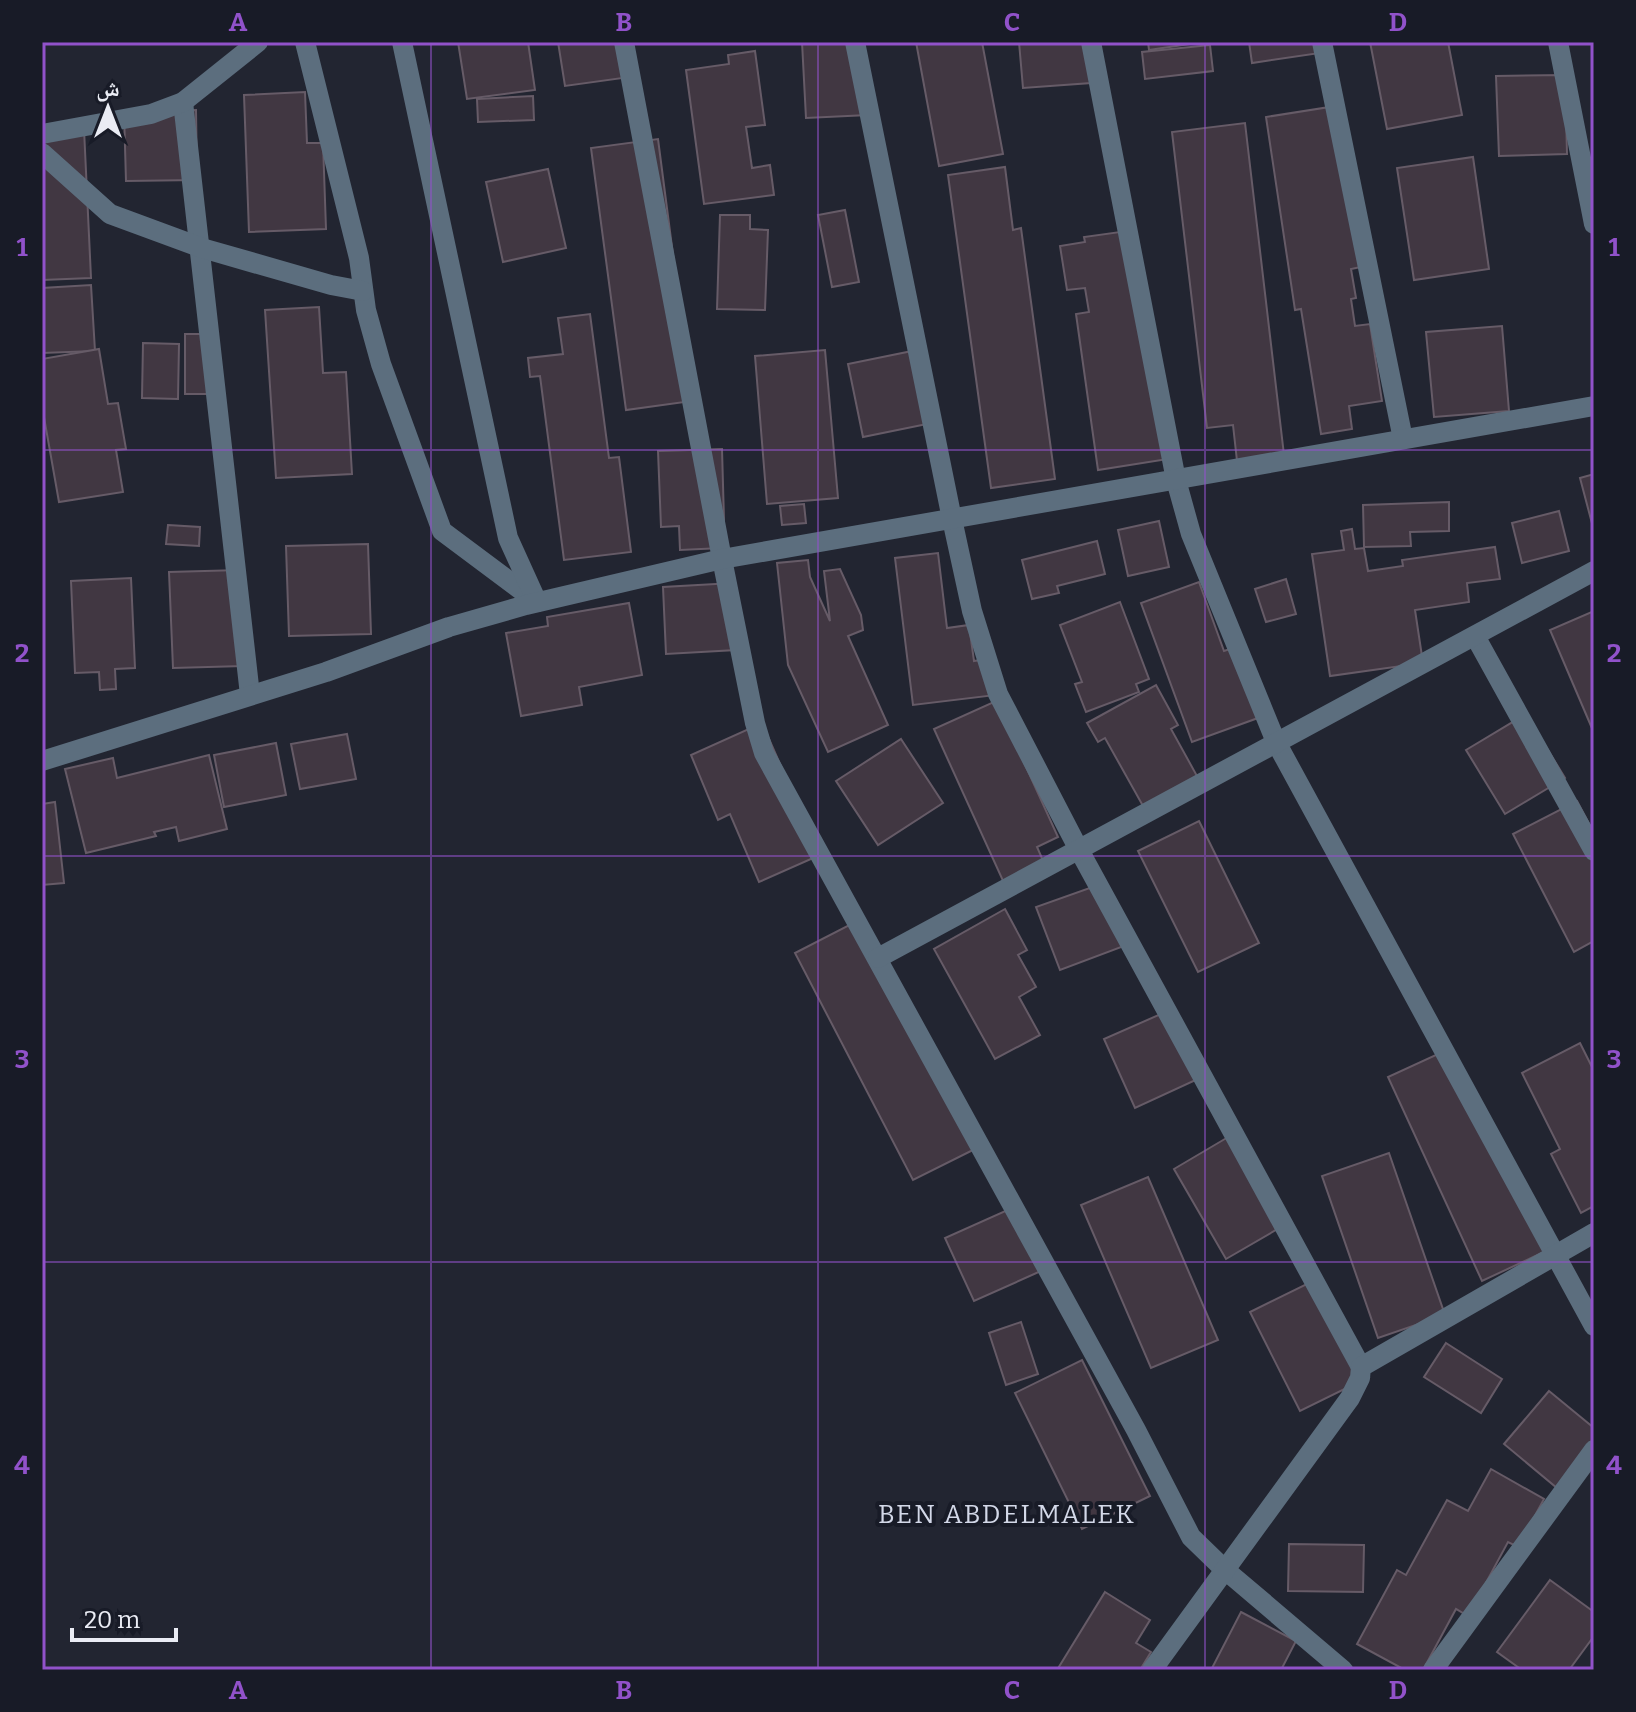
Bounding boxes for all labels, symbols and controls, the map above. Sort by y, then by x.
text: A [229,7,248,38]
text: B [616,7,632,38]
text: C [1004,7,1020,38]
text: D [1389,7,1407,38]
north arrow [68,68,148,148]
text: ش [96,75,120,102]
text: 1 [16,232,28,263]
text: 1 [1608,232,1620,263]
text: 2 [15,638,29,669]
text: 2 [1607,638,1621,669]
text: 3 [15,1044,29,1075]
text: 3 [1607,1044,1621,1075]
text: 4 [14,1450,30,1481]
text: 4 [1606,1450,1622,1481]
district label: BEN ABDELMALEK [878,1499,1136,1530]
scale bar [72,1592,176,1642]
text: 20 m [84,1606,140,1634]
text: A [229,1675,248,1706]
text: B [616,1675,632,1706]
text: C [1004,1675,1020,1706]
text: D [1389,1675,1407,1706]

